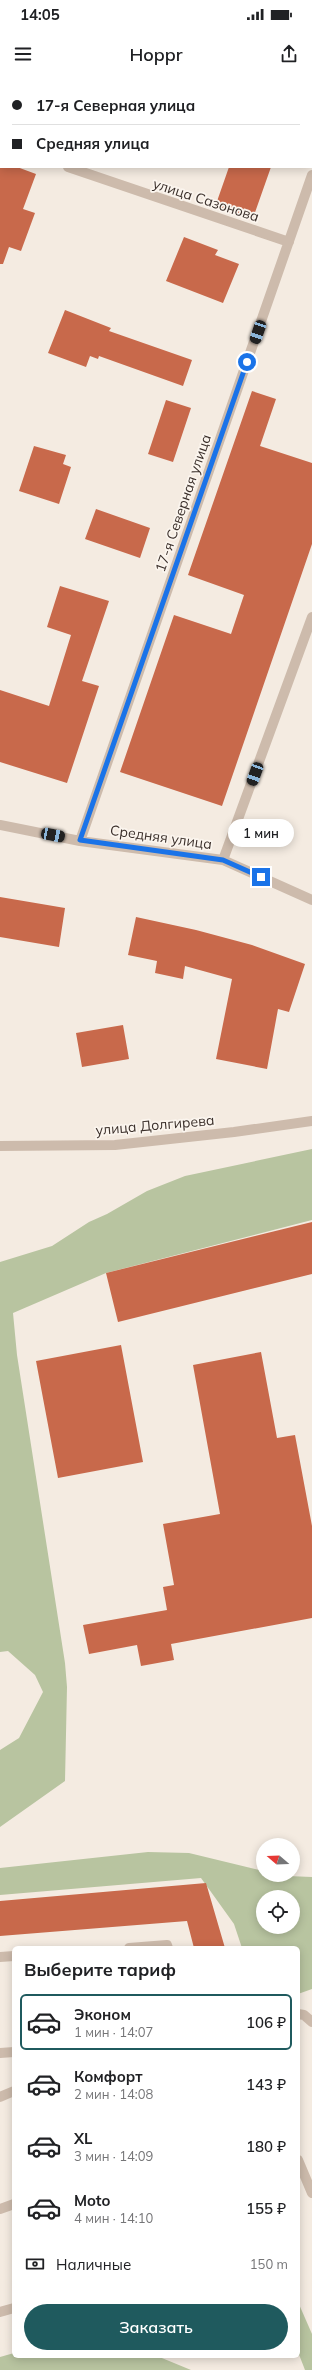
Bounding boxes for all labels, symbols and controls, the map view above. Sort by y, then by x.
text: 14:05 [20,5,60,24]
icon: menu [12,43,34,65]
text: Hoppr [129,43,183,66]
icon: share [278,43,300,65]
text: 17-я Северная улица [36,96,195,115]
text: Средняя улица [36,134,150,153]
street label: улица Сазонова [151,174,261,226]
car [248,319,268,345]
route start [238,353,256,371]
street label: 17-я Северная улица [151,432,215,574]
car [245,761,265,787]
callout: 1 мин [228,819,294,847]
street label: Средняя улица [109,821,213,853]
text: 1 мин [243,825,279,841]
car [40,827,66,843]
route end [252,868,270,886]
street label: улица Долгирева [95,1111,215,1139]
north arrow [256,1838,300,1882]
map controls [256,1838,300,1934]
button: locate [256,1890,300,1934]
text: Выберите тариф [24,1958,176,1981]
icon: car [26,2004,62,2040]
text: Эконом [74,2005,131,2024]
text: 106 ₽ [246,2013,286,2032]
text: 1 мин · 14:07 [74,2024,153,2040]
icon: car [26,2066,62,2102]
text: Комфорт [74,2067,143,2086]
text: 143 ₽ [246,2075,286,2094]
text: 2 мин · 14:08 [74,2086,153,2102]
icon: car [26,2128,62,2164]
text: XL [74,2129,92,2148]
text: 180 ₽ [246,2137,286,2156]
text: 3 мин · 14:09 [74,2148,153,2164]
icon: car [26,2190,62,2226]
text: Moto [74,2191,110,2210]
text: 155 ₽ [246,2199,286,2218]
text: 4 мин · 14:10 [74,2210,153,2226]
icon: cash [24,2253,46,2275]
text: Наличные [56,2255,131,2274]
text: 150 m [250,2256,288,2272]
button: Заказать [24,2304,288,2350]

